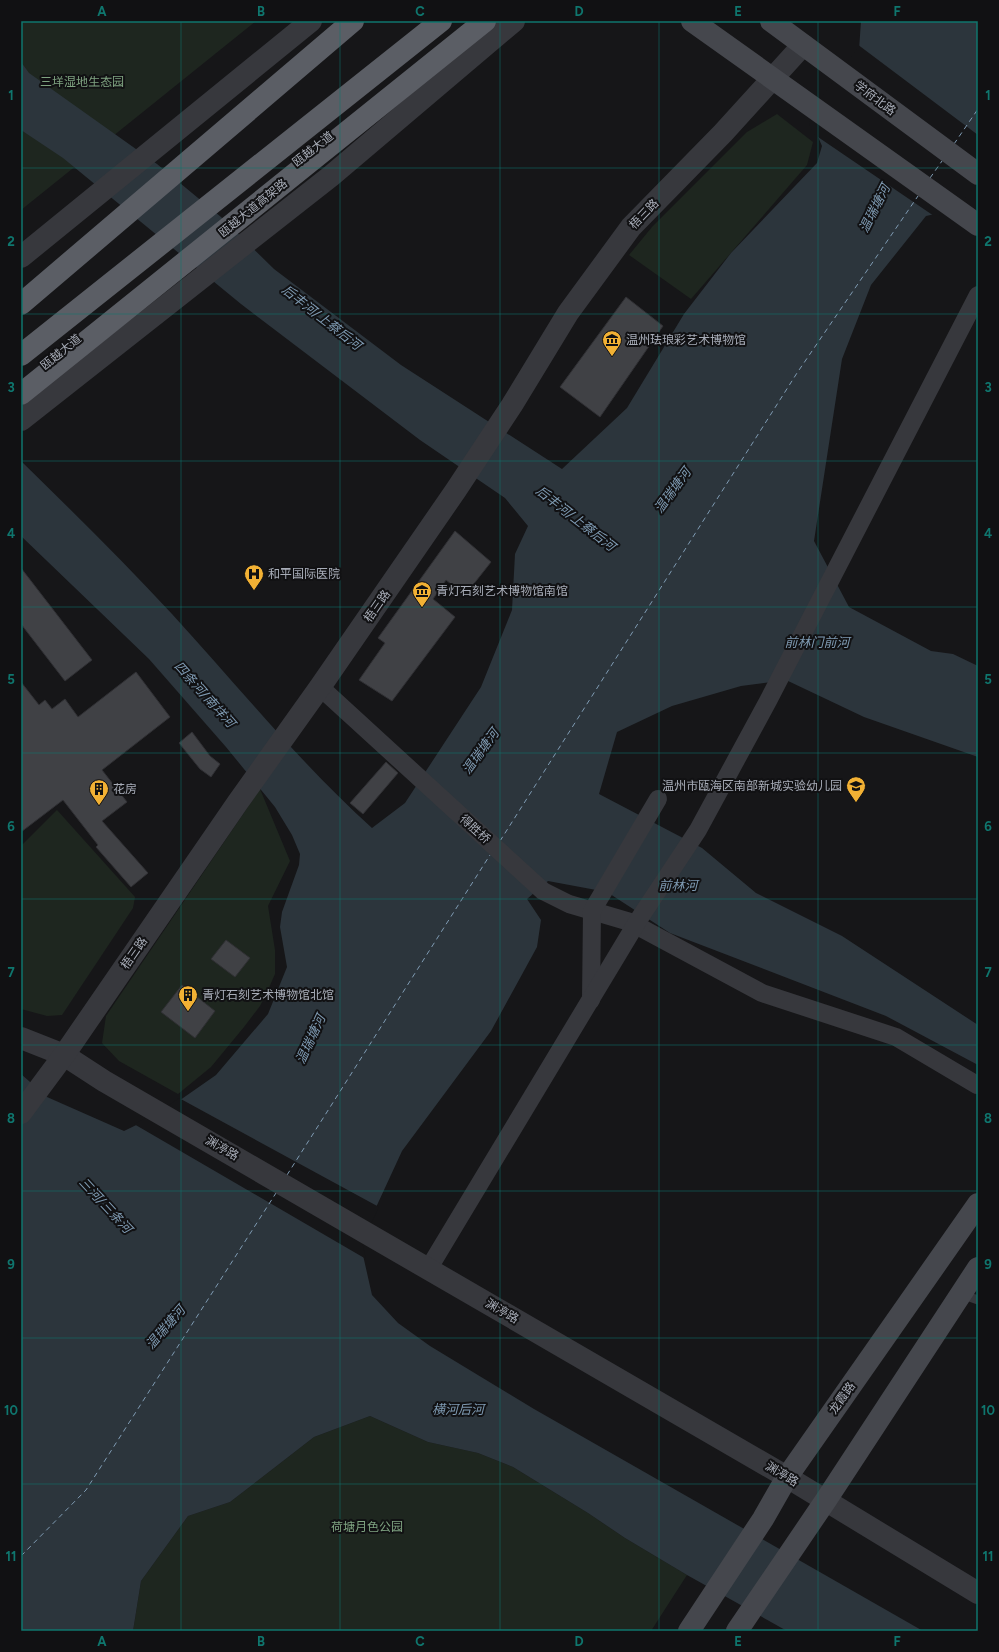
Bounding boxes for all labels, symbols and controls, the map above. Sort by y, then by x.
text: A [97,4,107,19]
text: B [257,4,265,19]
text: C [415,4,425,19]
text: D [574,4,584,19]
text: E [734,4,742,19]
text: F [893,4,901,19]
park label: 三垟湿地生态园 [40,75,124,89]
street label: 学府北路 [852,78,898,118]
text: 1 [8,88,14,103]
text: 1 [985,88,991,103]
street label: 瓯越大道 [290,129,336,169]
street label: 瓯越大道高架路 [216,176,290,240]
water label: 温瑞塘河 [856,179,894,235]
street label: 梧三路 [626,196,662,232]
text: 2 [7,234,15,249]
text: 2 [984,234,992,249]
water label: 后丰河/上蔡后河 [279,282,367,355]
museum icon: 温州珐琅彩艺术博物馆 [601,329,623,357]
street label: 瓯越大道 [38,331,84,373]
place label: 温州珐琅彩艺术博物馆 [626,333,746,347]
text: 3 [7,380,15,395]
text: 3 [984,380,992,395]
water label: 温瑞塘河 [651,462,696,516]
water label: 后丰河/上蔡后河 [533,483,621,556]
text: 4 [7,526,15,541]
text: 4 [984,526,992,541]
hospital icon: 和平国际医院 [243,563,265,591]
place label: 和平国际医院 [268,567,340,581]
museum icon: 青灯石刻艺术博物馆南馆 [411,580,433,608]
place label: 青灯石刻艺术博物馆南馆 [436,584,568,598]
street label: 梧三路 [361,587,393,625]
water label: 前林门前河 [784,635,852,650]
water label: 四条河/南垟河 [171,658,240,732]
text: 5 [7,672,15,687]
text: 5 [984,672,992,687]
water label: 温瑞塘河 [459,723,504,777]
school or university icon: 温州市瓯海区南部新城实验幼儿园 [845,775,867,803]
building icon: 花房 [88,778,110,806]
place label: 温州市瓯海区南部新城实验幼儿园 [662,779,842,793]
place label: 花房 [113,782,137,796]
street label: 得胜桥 [457,812,493,846]
text: 6 [7,819,15,834]
text: 6 [984,819,992,834]
water label: 前林河 [658,878,700,893]
street label: 梧三路 [118,934,150,972]
text: 7 [7,965,15,980]
text: 7 [984,965,992,980]
building icon: 青灯石刻艺术博物馆北馆 [177,984,199,1012]
place label: 青灯石刻艺术博物馆北馆 [202,988,334,1002]
water label: 温瑞塘河 [293,1010,330,1066]
text: 8 [7,1111,15,1126]
text: 8 [984,1111,992,1126]
street label: 渊渟路 [203,1133,241,1163]
water label: 三河/三条河 [76,1175,137,1238]
text: 9 [7,1257,15,1272]
text: 9 [984,1257,992,1272]
street label: 渊渟路 [483,1296,521,1326]
water label: 温瑞塘河 [143,1301,190,1352]
street label: 龙霞路 [826,1379,858,1417]
water label: 横河后河 [432,1402,487,1417]
text: 10 [4,1403,18,1418]
text: 10 [981,1403,995,1418]
street label: 渊渟路 [763,1459,801,1489]
park label: 荷塘月色公园 [331,1520,403,1534]
text: 11 [6,1549,16,1564]
text: 11 [983,1549,993,1564]
text: A [97,1634,107,1649]
text: B [257,1634,265,1649]
text: C [415,1634,425,1649]
text: D [574,1634,584,1649]
text: E [734,1634,742,1649]
text: F [893,1634,901,1649]

